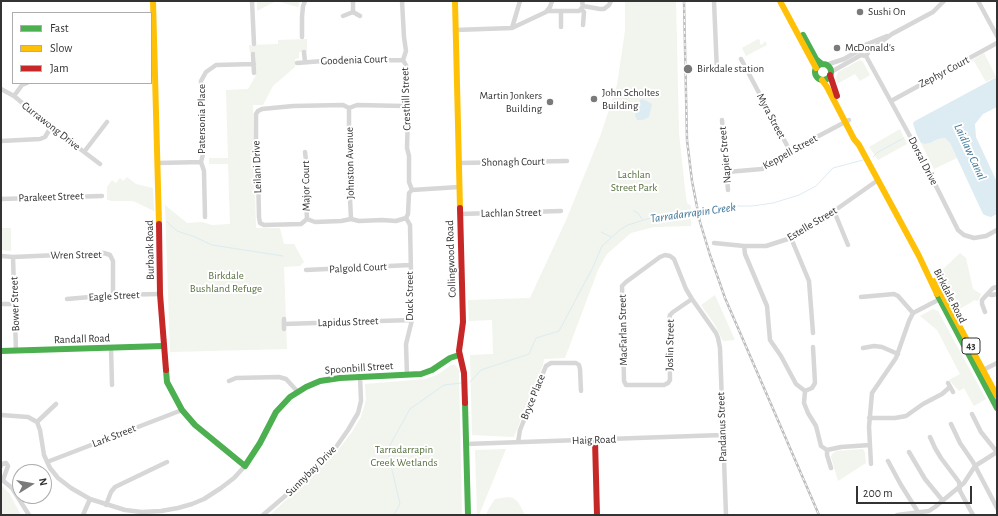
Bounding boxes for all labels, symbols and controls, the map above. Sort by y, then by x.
place label: Sushi On [868,5,906,19]
marker: Sushi On [855,7,865,17]
legend [12,12,152,84]
text: Fast [50,22,69,34]
place label: McDonald's [845,41,895,55]
text: Slow [50,42,72,54]
marker: McDonald's [832,43,842,53]
street label: Goodenia Court [320,52,388,68]
street label: Zephyr Court [917,53,971,91]
text: Jam [50,62,69,74]
place label: Birkdale station [697,62,764,76]
marker: Birkdale station [682,63,694,75]
street label: Cresthill Street [398,67,414,131]
street label: Patersonia Place [195,84,209,154]
place label: John Scholtes Building [602,86,659,112]
place label: Martin Jonkers Building [480,89,542,115]
street label: Myra Street [754,91,788,141]
marker: John Scholtes Building [589,94,599,104]
marker: Martin Jonkers Building [545,97,555,107]
street label: Currawong Drive [19,99,83,153]
water label: Laidlaw Canal [951,121,989,183]
street label: Napier Street [716,126,734,184]
street label: Johnston Avenue [343,127,357,199]
street label: Keppell Street [760,132,820,172]
street label: Dorsal Drive [905,135,941,187]
street label: Leilani Drive [249,140,265,194]
street label: Shonagh Court [481,155,545,169]
street label: Major Court [299,161,313,211]
park label: Lachlan Street Park [611,168,657,194]
street label: Parakeet Street [18,189,84,205]
water label: Tarradarrapin Creek [649,200,737,226]
street label: Estelle Street [785,204,839,244]
street label: Lachlan Street [481,206,541,220]
street label: Burbank Road [143,220,157,280]
street label: Collingwood Road [443,220,459,298]
street label: Wren Street [50,248,102,262]
street label: Palgold Court [329,260,387,276]
street label: Birkdale Road [931,267,969,325]
park label: Birkdale Bushland Refuge [190,269,262,295]
street label: Duck Street [403,271,417,321]
street label: Bower Street [7,276,23,332]
street label: Eagle Street [88,288,140,304]
street label: MacFarlan Street [616,294,630,366]
street label: Lapidus Street [317,314,379,330]
street label: Joslin Street [663,319,677,371]
street label: Randall Road [54,331,110,347]
road number: 43 [962,338,980,354]
street label: Spoonbill Street [324,359,394,377]
street label: Bryce Place [518,372,548,422]
street label: Pandanus Street [714,392,730,462]
street label: Lark Street [90,422,138,450]
street label: Haig Road [572,433,616,447]
street label: Sunnybay Drive [283,443,339,499]
park label: Tarradarrapin Creek Wetlands [370,443,438,469]
north arrow [12,464,52,504]
text: N [37,477,49,487]
scale bar [858,478,974,504]
text: 200 m [863,487,893,499]

